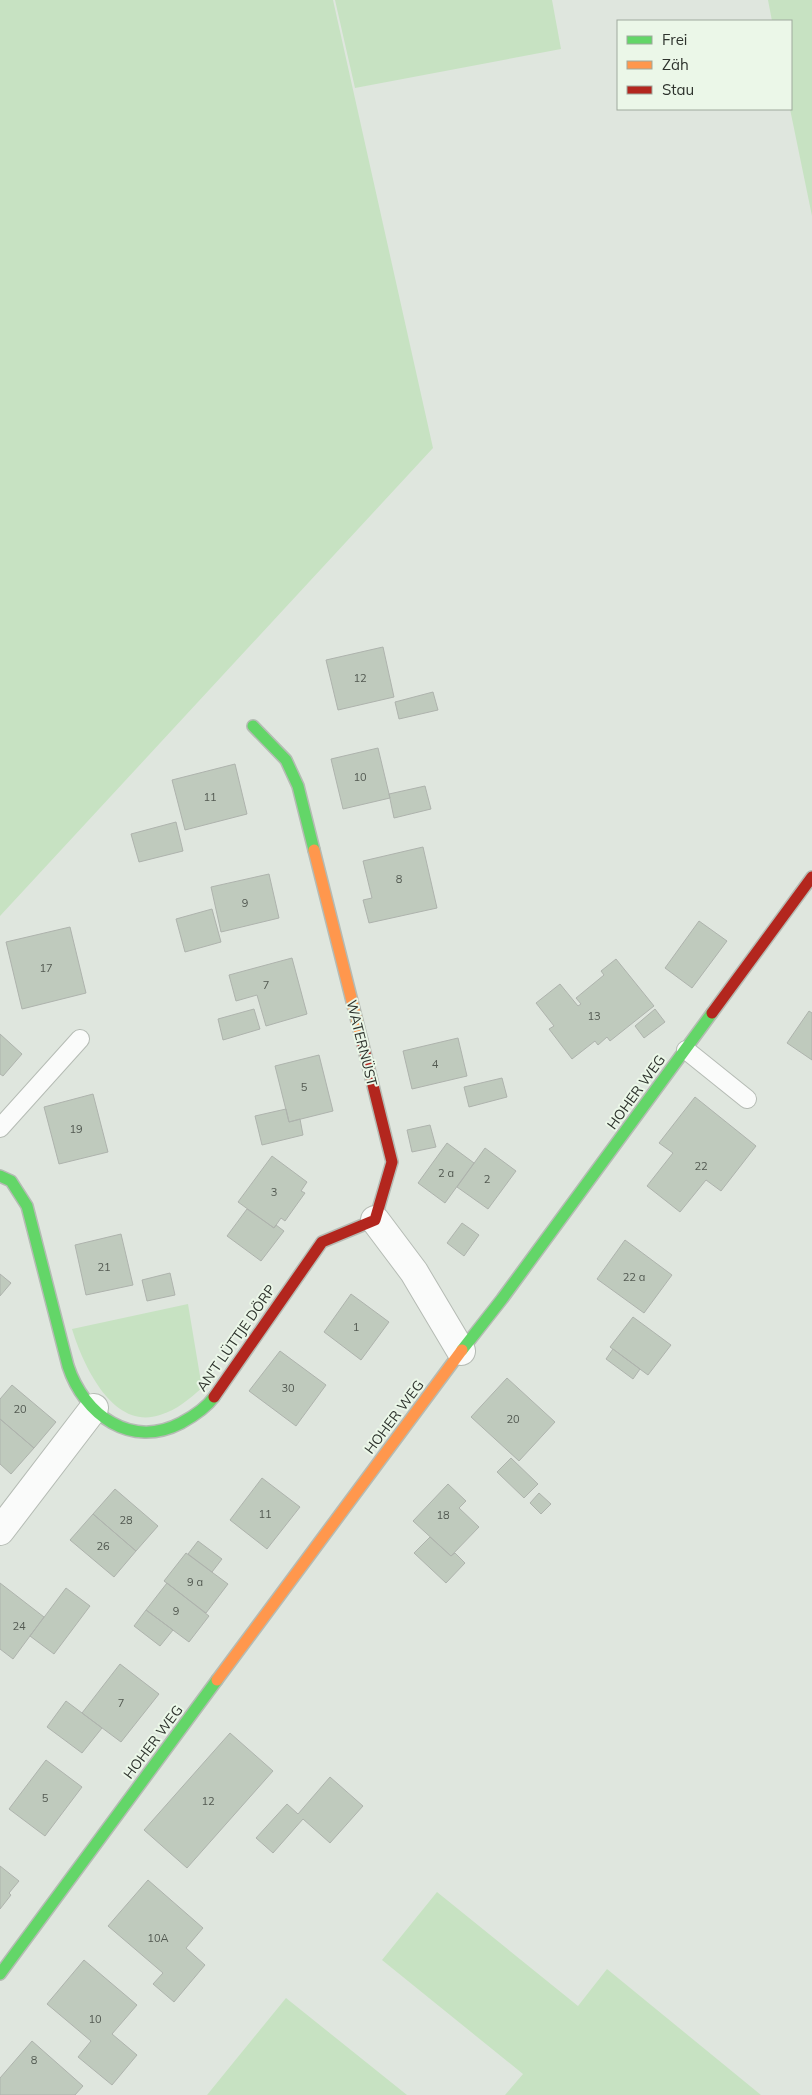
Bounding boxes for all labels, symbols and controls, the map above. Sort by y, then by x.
legend [617,20,792,110]
text: Frei [662,30,687,49]
text: Zäh [662,55,689,74]
text: Stau [662,80,694,99]
house number: 12 [353,671,367,685]
house number: 10 [353,770,367,784]
house number: 11 [203,790,217,804]
house number: 8 [396,872,403,886]
house number: 9 [242,896,248,910]
house number: 17 [39,961,53,975]
house number: 7 [263,978,269,992]
street label: WATERNÜST [343,998,382,1088]
house number: 13 [587,1009,601,1023]
street label: HOHER WEG [603,1051,669,1133]
house number: 4 [432,1057,439,1071]
house number: 5 [301,1080,308,1094]
house number: 19 [69,1122,83,1136]
house number: 22 [694,1159,708,1173]
house number: 2 a [438,1166,454,1180]
house number: 2 [484,1172,491,1186]
house number: 3 [271,1185,277,1199]
house number: 21 [97,1260,111,1274]
house number: 22 a [623,1270,645,1284]
street label: AN'T LÜTTJE DÖRP [192,1281,280,1395]
house number: 1 [353,1320,359,1334]
street label: HOHER WEG [360,1377,428,1457]
house number: 30 [281,1381,295,1395]
house number: 20 [13,1402,27,1416]
house number: 20 [506,1412,520,1426]
house number: 11 [258,1507,272,1521]
house number: 18 [436,1508,450,1522]
house number: 28 [119,1513,133,1527]
house number: 26 [96,1539,110,1553]
house number: 9 a [187,1575,203,1589]
house number: 9 [173,1604,179,1618]
house number: 24 [12,1619,26,1633]
house number: 7 [118,1696,124,1710]
street label: HOHER WEG [119,1702,187,1782]
house number: 5 [42,1791,49,1805]
house number: 12 [201,1794,215,1808]
house number: 10A [147,1931,169,1945]
house number: 10 [88,2012,102,2026]
house number: 8 [31,2053,38,2067]

